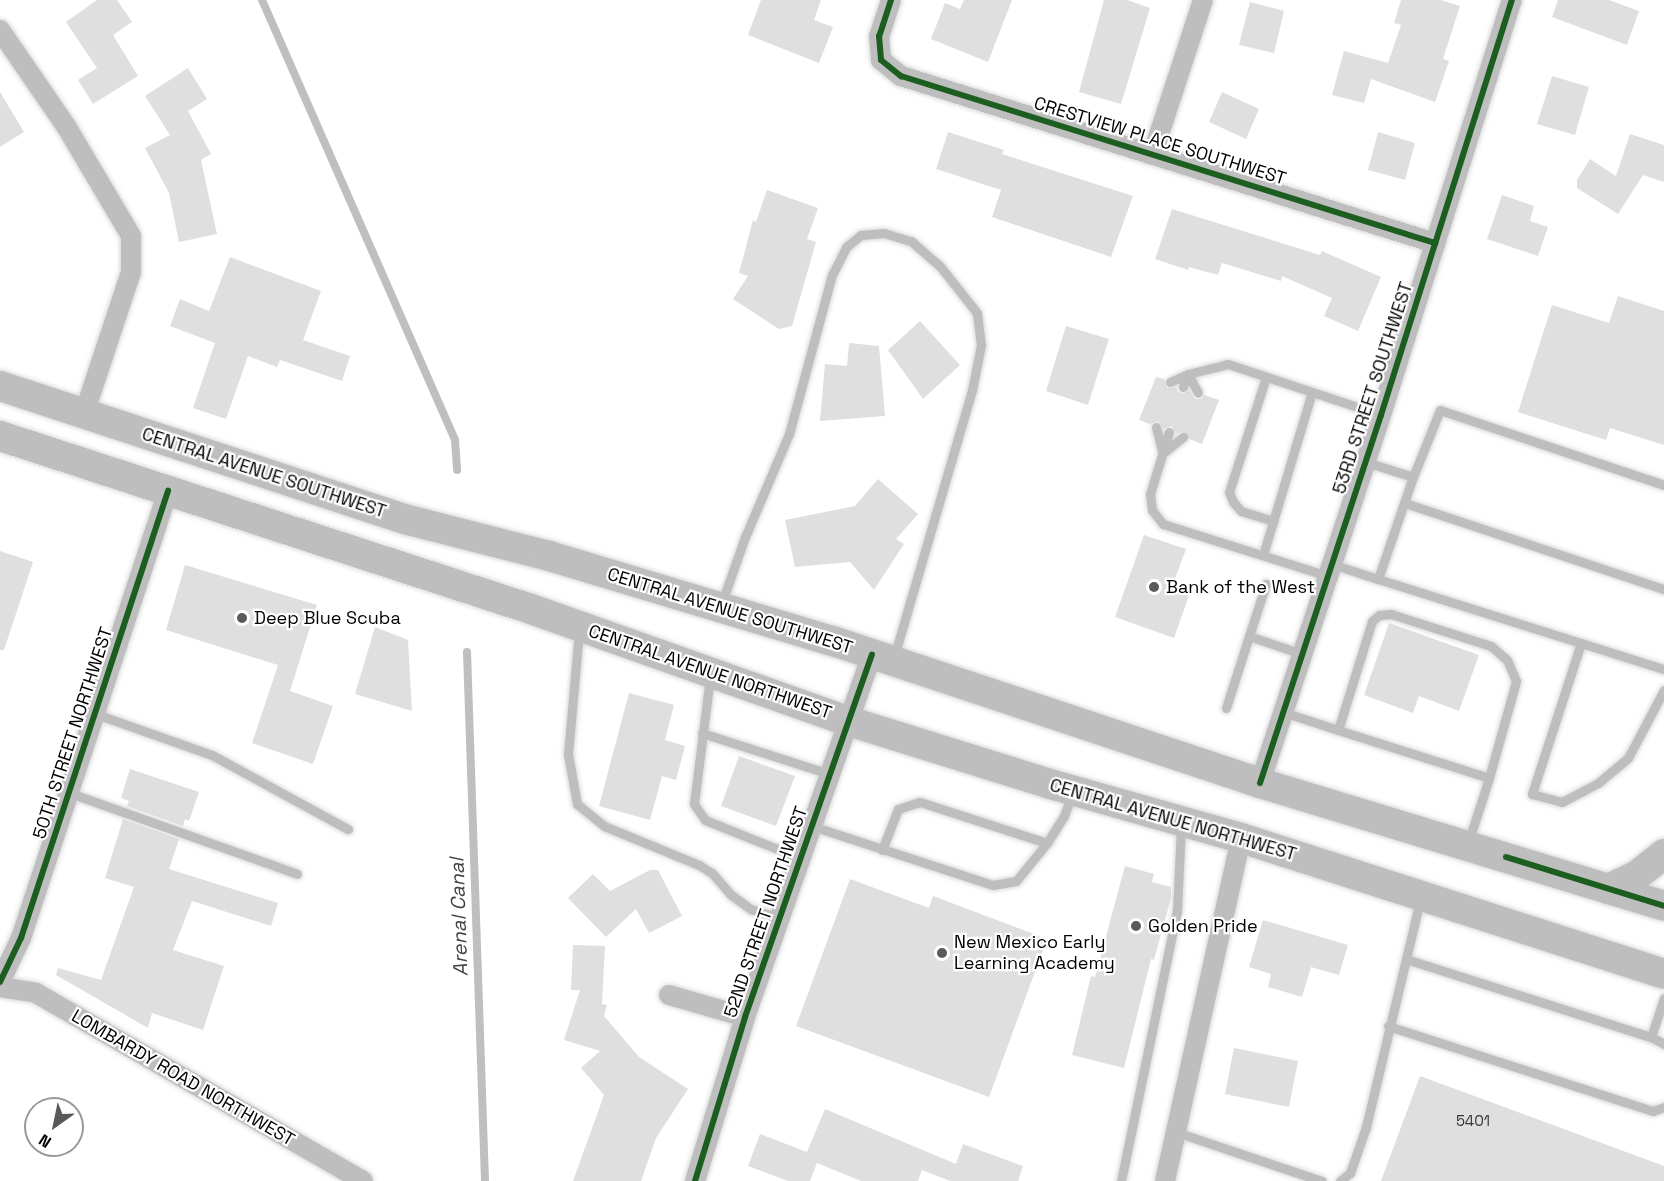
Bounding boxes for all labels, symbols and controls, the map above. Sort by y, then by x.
street label: CRESTVIEW PLACE SOUTHWEST [1031,92,1289,190]
street label: 53RD STREET SOUTHWEST [1328,279,1418,497]
street label: CENTRAL AVENUE SOUTHWEST [139,423,389,523]
street label: CENTRAL AVENUE SOUTHWEST [604,563,856,659]
place label: Bank of the West [1166,576,1315,598]
marker: Bank of the West [1147,580,1161,594]
place label: Deep Blue Scuba [254,607,401,629]
marker: Deep Blue Scuba [235,611,249,625]
street label: CENTRAL AVENUE NORTHWEST [585,620,835,724]
street label: 50TH STREET NORTHWEST [28,624,118,842]
street label: CENTRAL AVENUE NORTHWEST [1047,774,1299,866]
street label: 52ND STREET NORTHWEST [720,803,812,1021]
water label: Arenal Canal [445,857,473,977]
place label: Golden Pride [1148,915,1258,937]
marker: Golden Pride [1129,919,1143,933]
place label: New Mexico Early Learning Academy [954,932,1115,974]
marker: New Mexico Early Learning Academy [935,946,949,960]
street label: LOMBARDY ROAD NORTHWEST [67,1005,299,1151]
north arrow [24,1097,84,1157]
house number: 5401 [1456,1112,1490,1130]
text: N [35,1129,55,1153]

